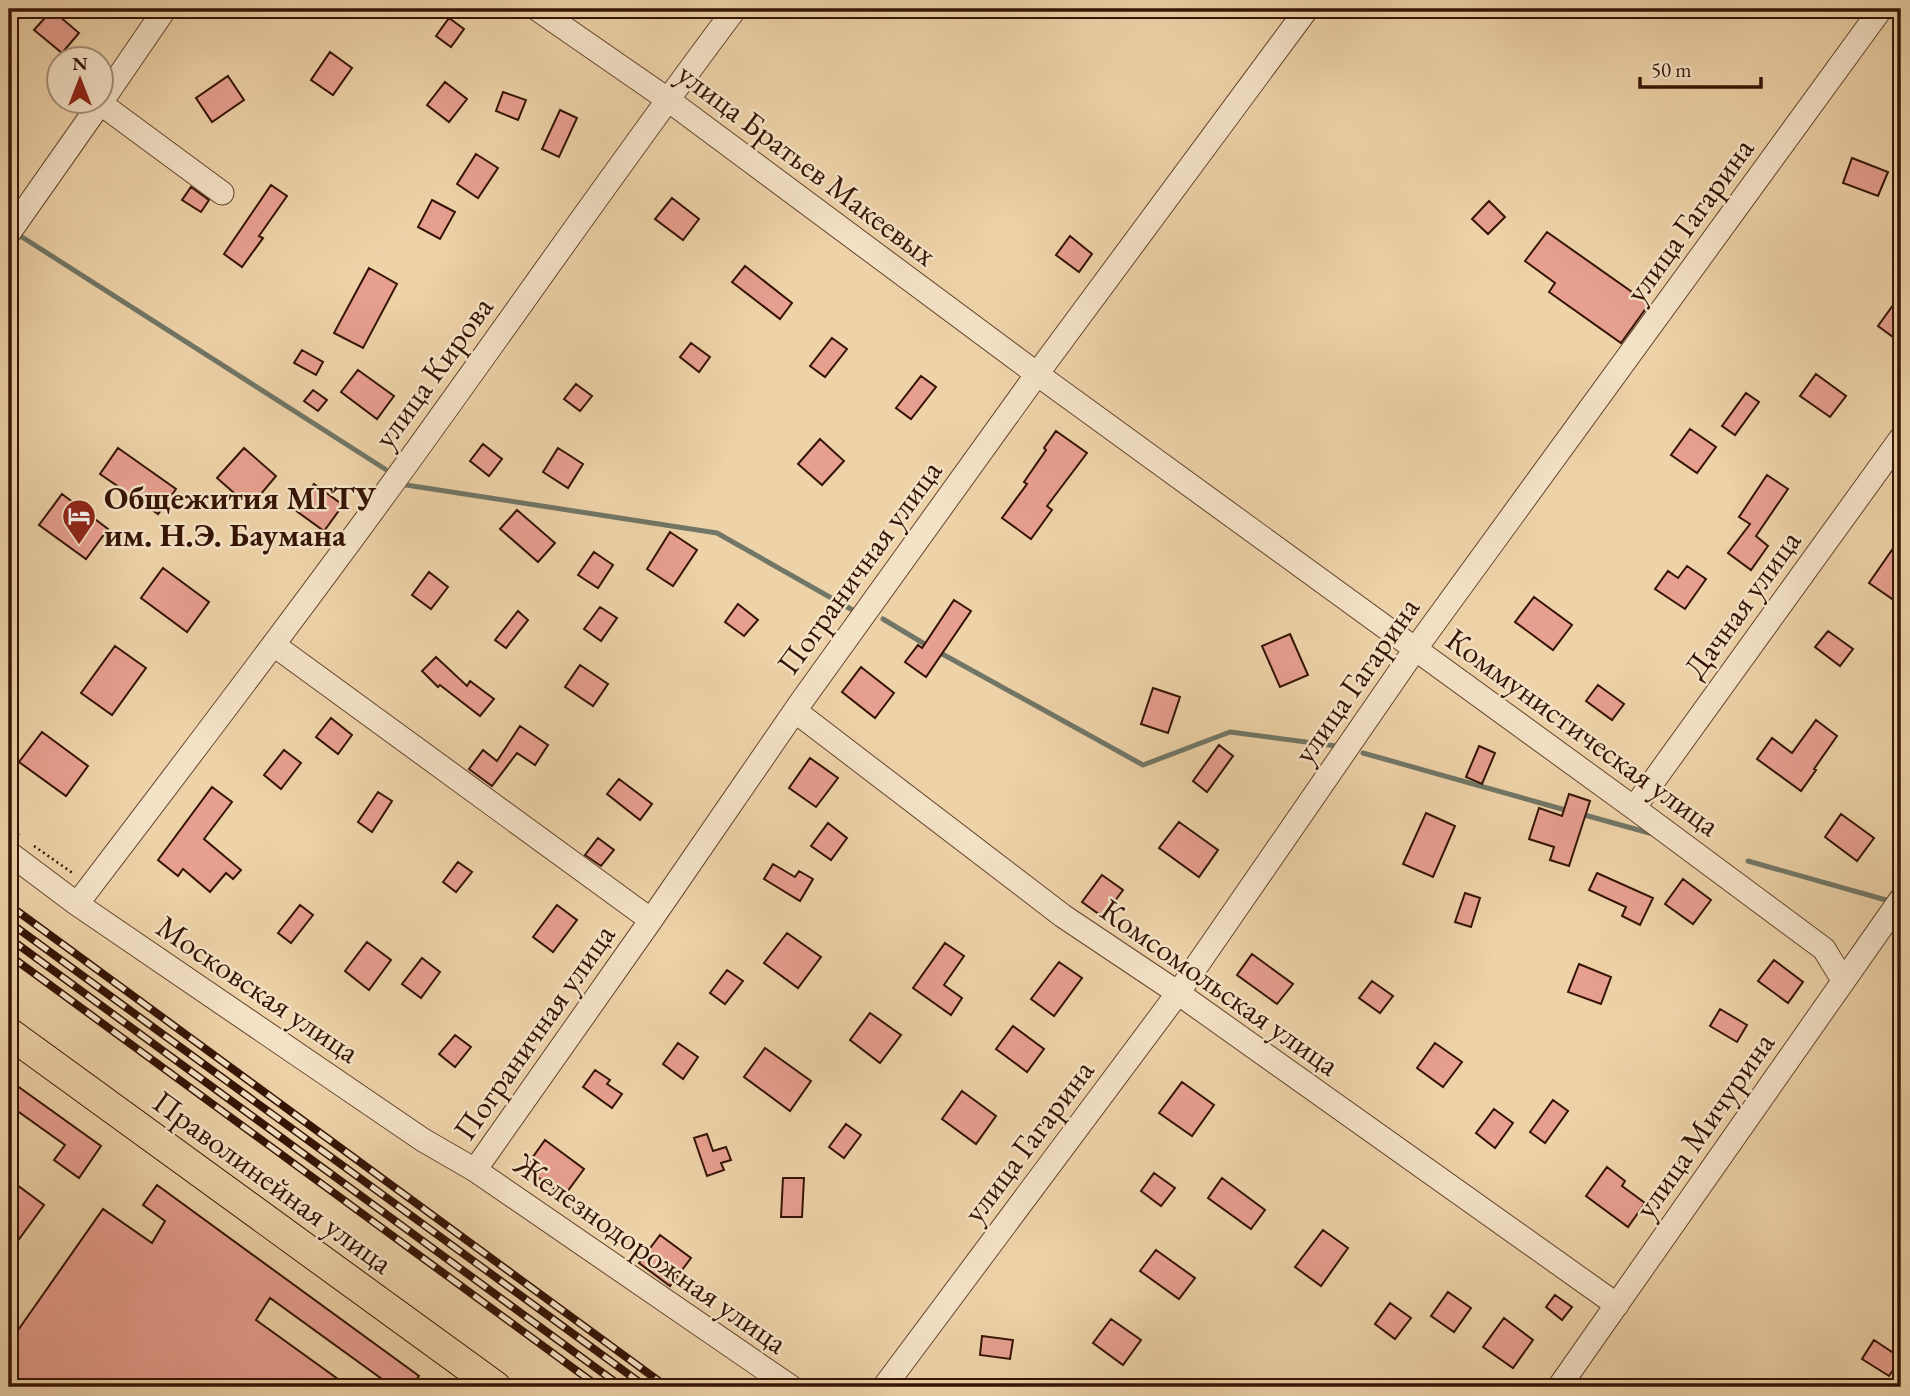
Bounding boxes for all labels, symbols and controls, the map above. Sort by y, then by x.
north arrow [46,46,116,116]
scale bar [1640,46,1761,90]
text: N [72,51,88,76]
street label: улица Братьев Макеевых [669,53,945,275]
text: 50 m [1651,56,1692,83]
street label: улица Гагарина [1615,129,1763,311]
street label: улица Кирова [364,287,502,456]
street label: Пограничная улица [767,451,951,683]
place label: Общежития МГТУ им. Н.Э. Баумана [104,477,377,556]
hotel icon: Общежития МГТУ им. Н.Э. Баумана [60,497,98,546]
street label: Дачная улица [1674,521,1810,687]
street label: улица Гагарина [1283,588,1429,771]
street label: Коммунистическая улица [1438,618,1728,846]
street label: Комсомольская улица [1092,889,1348,1085]
street label: Московская улица [148,906,368,1073]
street label: Пограничная улица [444,915,625,1149]
street label: улица Мичурина [1624,1023,1784,1226]
street label: улица Гагарина [953,1051,1103,1231]
street label: Праволинейная улица [145,1081,402,1283]
street label: Железнодорожная улица [505,1142,796,1363]

